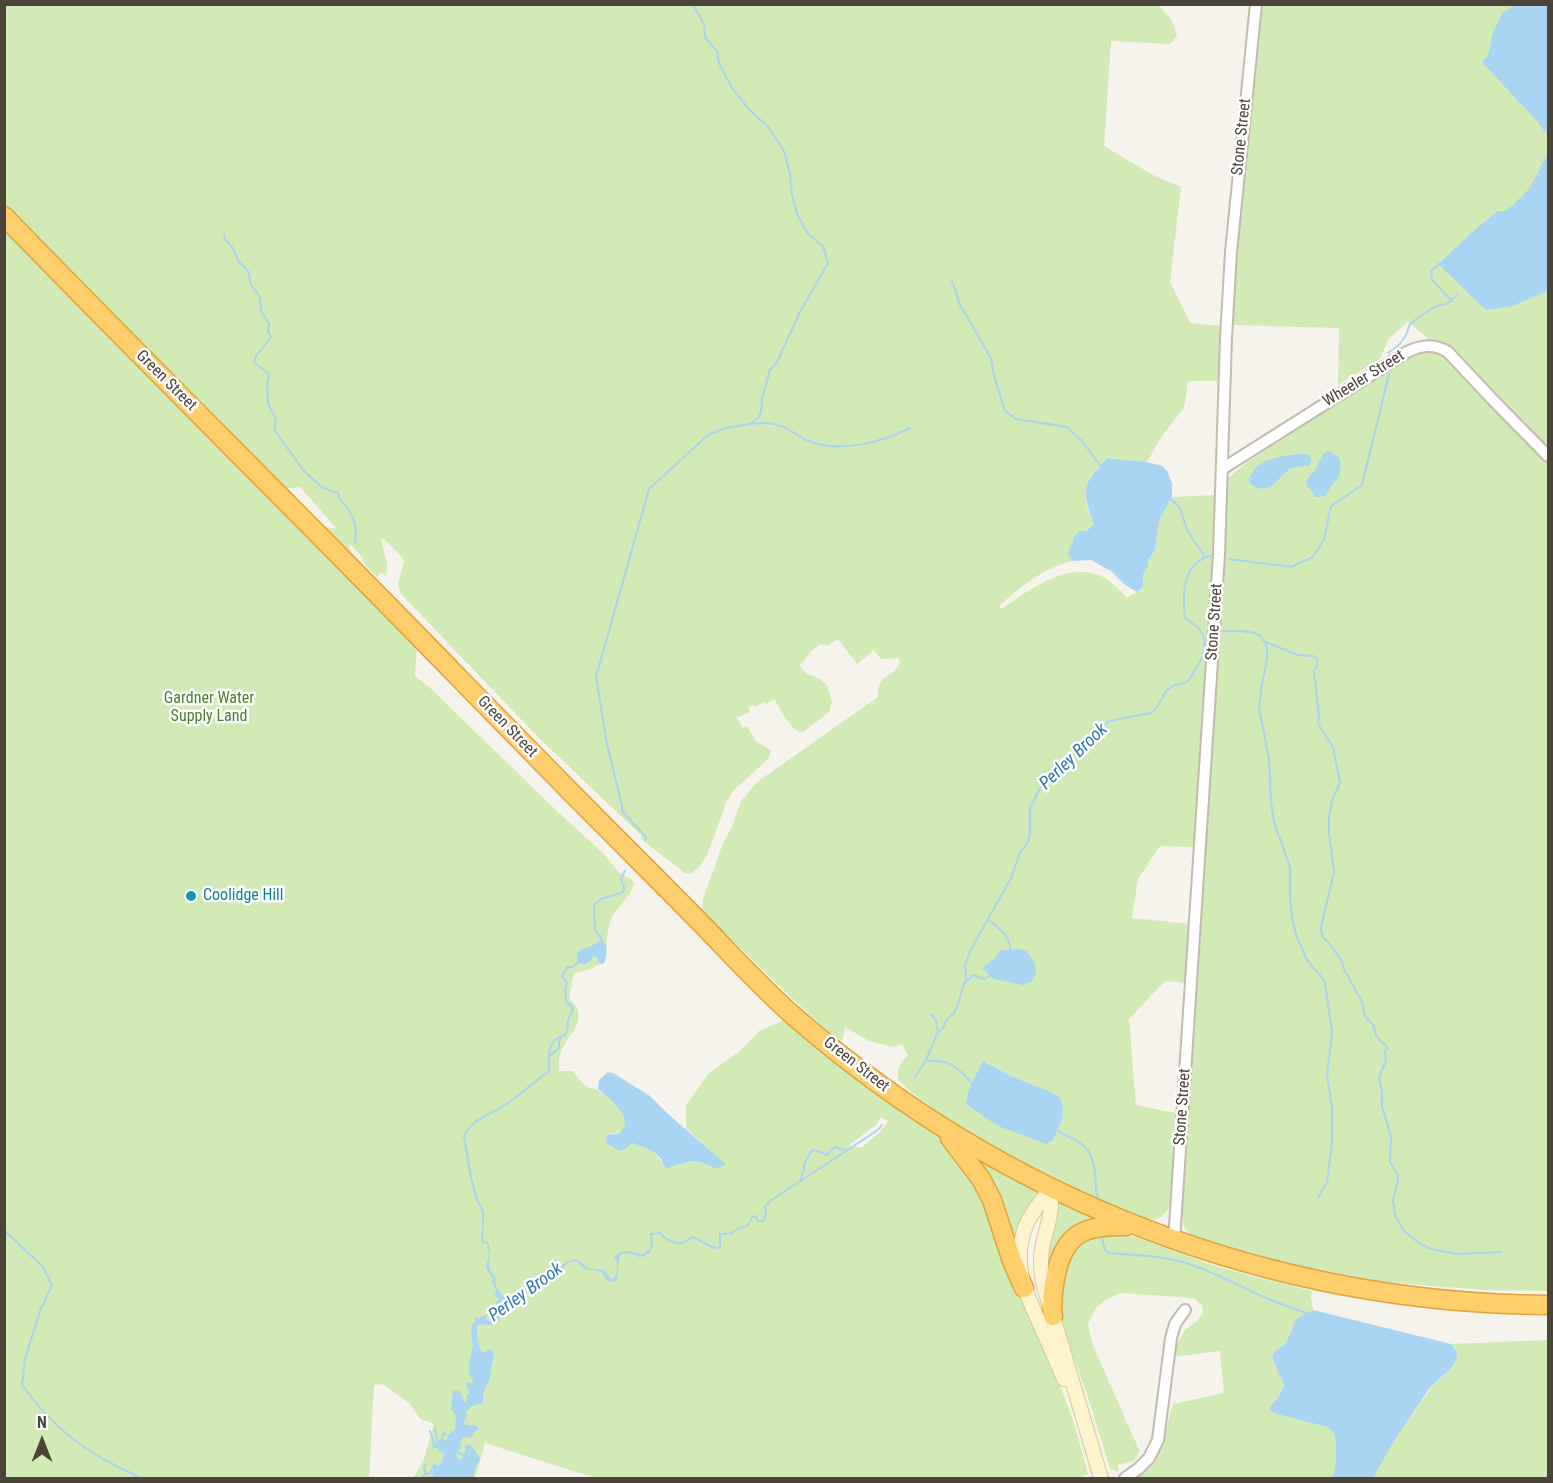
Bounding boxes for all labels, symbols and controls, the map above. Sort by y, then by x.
street label: Stone Street [1228,98,1256,176]
street label: Wheeler Street [1320,346,1408,412]
street label: Green Street [132,347,200,415]
street label: Stone Street [1203,583,1227,661]
park label: Gardner Water Supply Land [164,689,254,727]
street label: Green Street [473,692,541,762]
water label: Perley Brook [1035,719,1113,795]
place label: Coolidge Hill [203,886,283,906]
marker: Coolidge Hill [184,889,198,903]
street label: Green Street [819,1033,893,1097]
street label: Stone Street [1171,1068,1195,1146]
water label: Perley Brook [485,1259,567,1327]
north arrow [12,1411,72,1471]
text: N [37,1413,47,1432]

